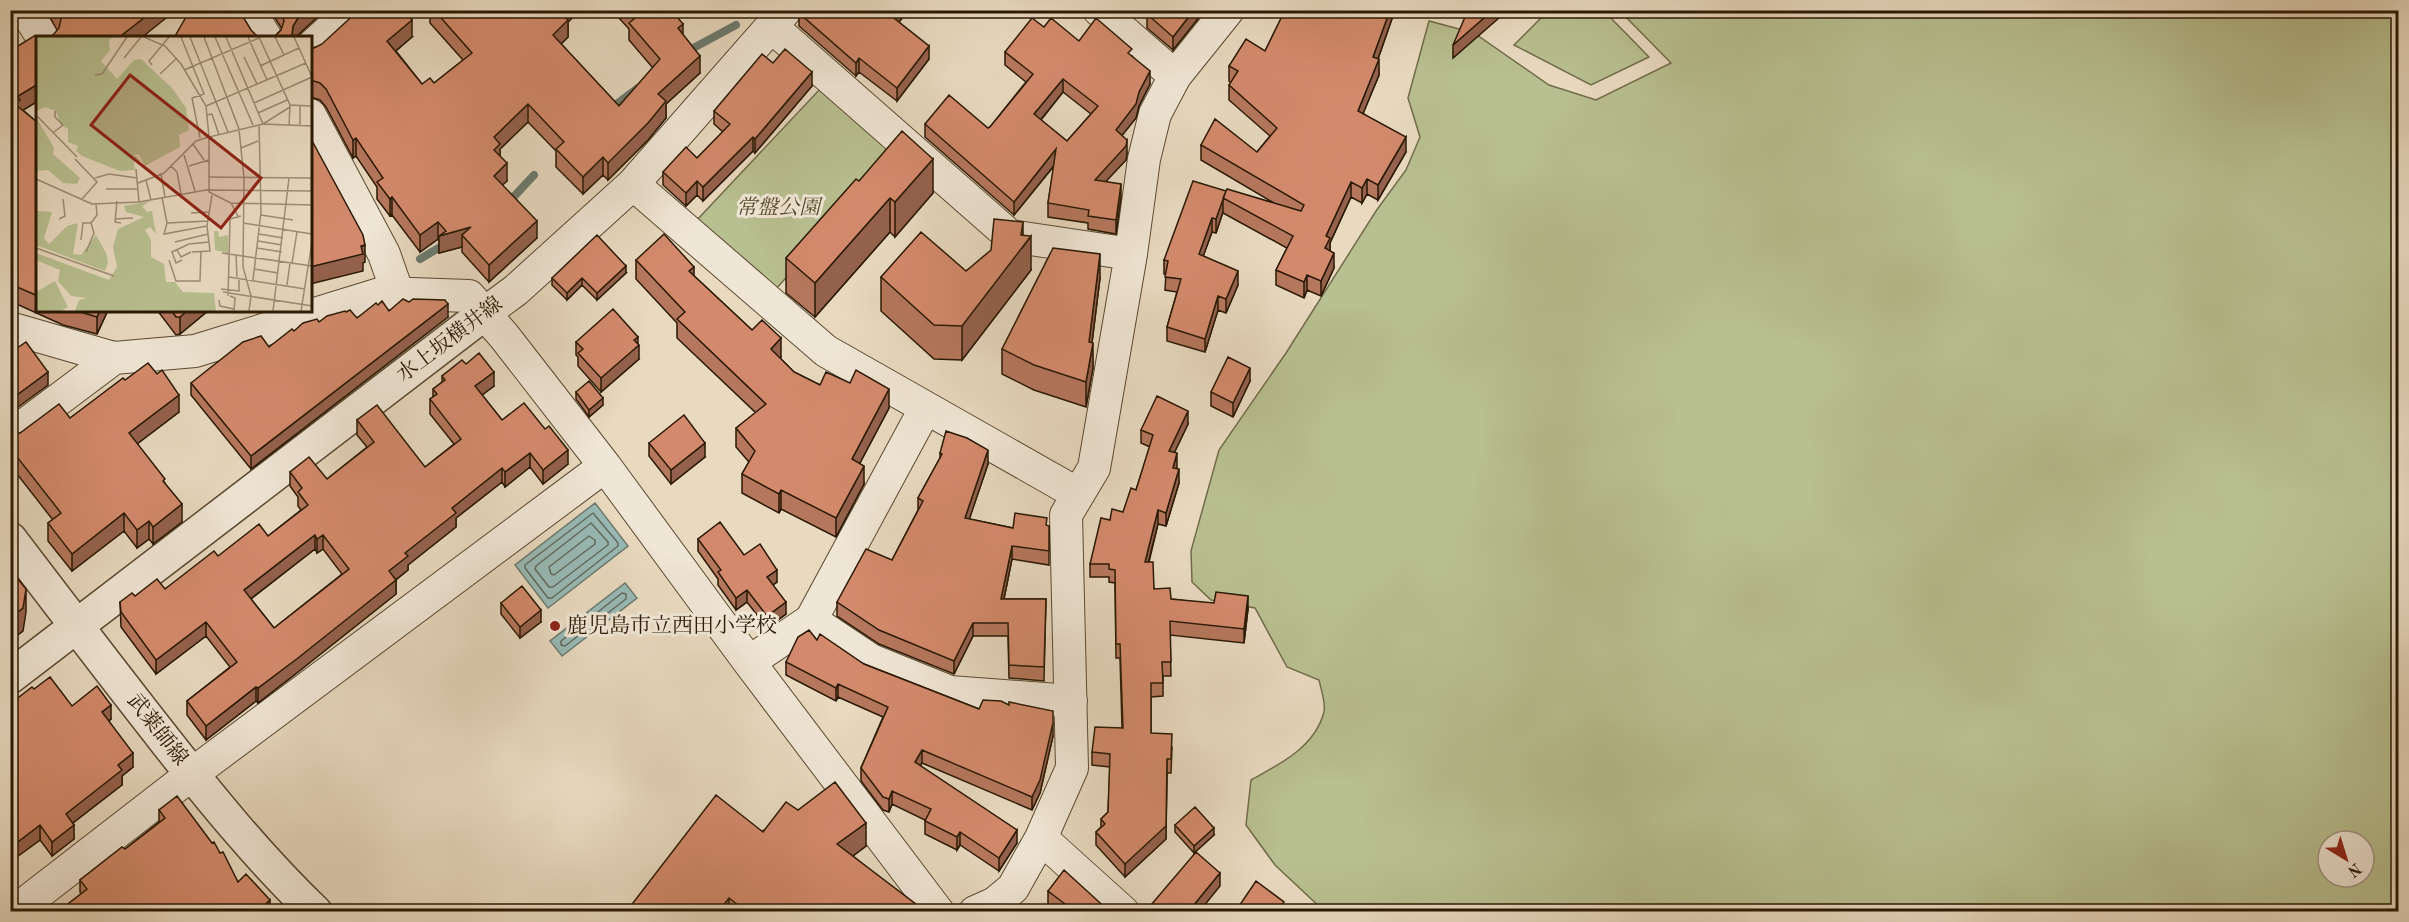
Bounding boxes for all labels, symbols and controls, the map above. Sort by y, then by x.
inset map [36,36,312,312]
park label: 常盤公園 [736,196,823,219]
street label: 水上坂横井線 [392,292,507,386]
place label: 鹿児島市立西田小学校 [567,614,777,637]
marker: 鹿児島市立西田小学校 [548,619,562,633]
street label: 武薬師線 [123,689,193,770]
north arrow [2316,829,2376,889]
text: N [2344,859,2364,880]

